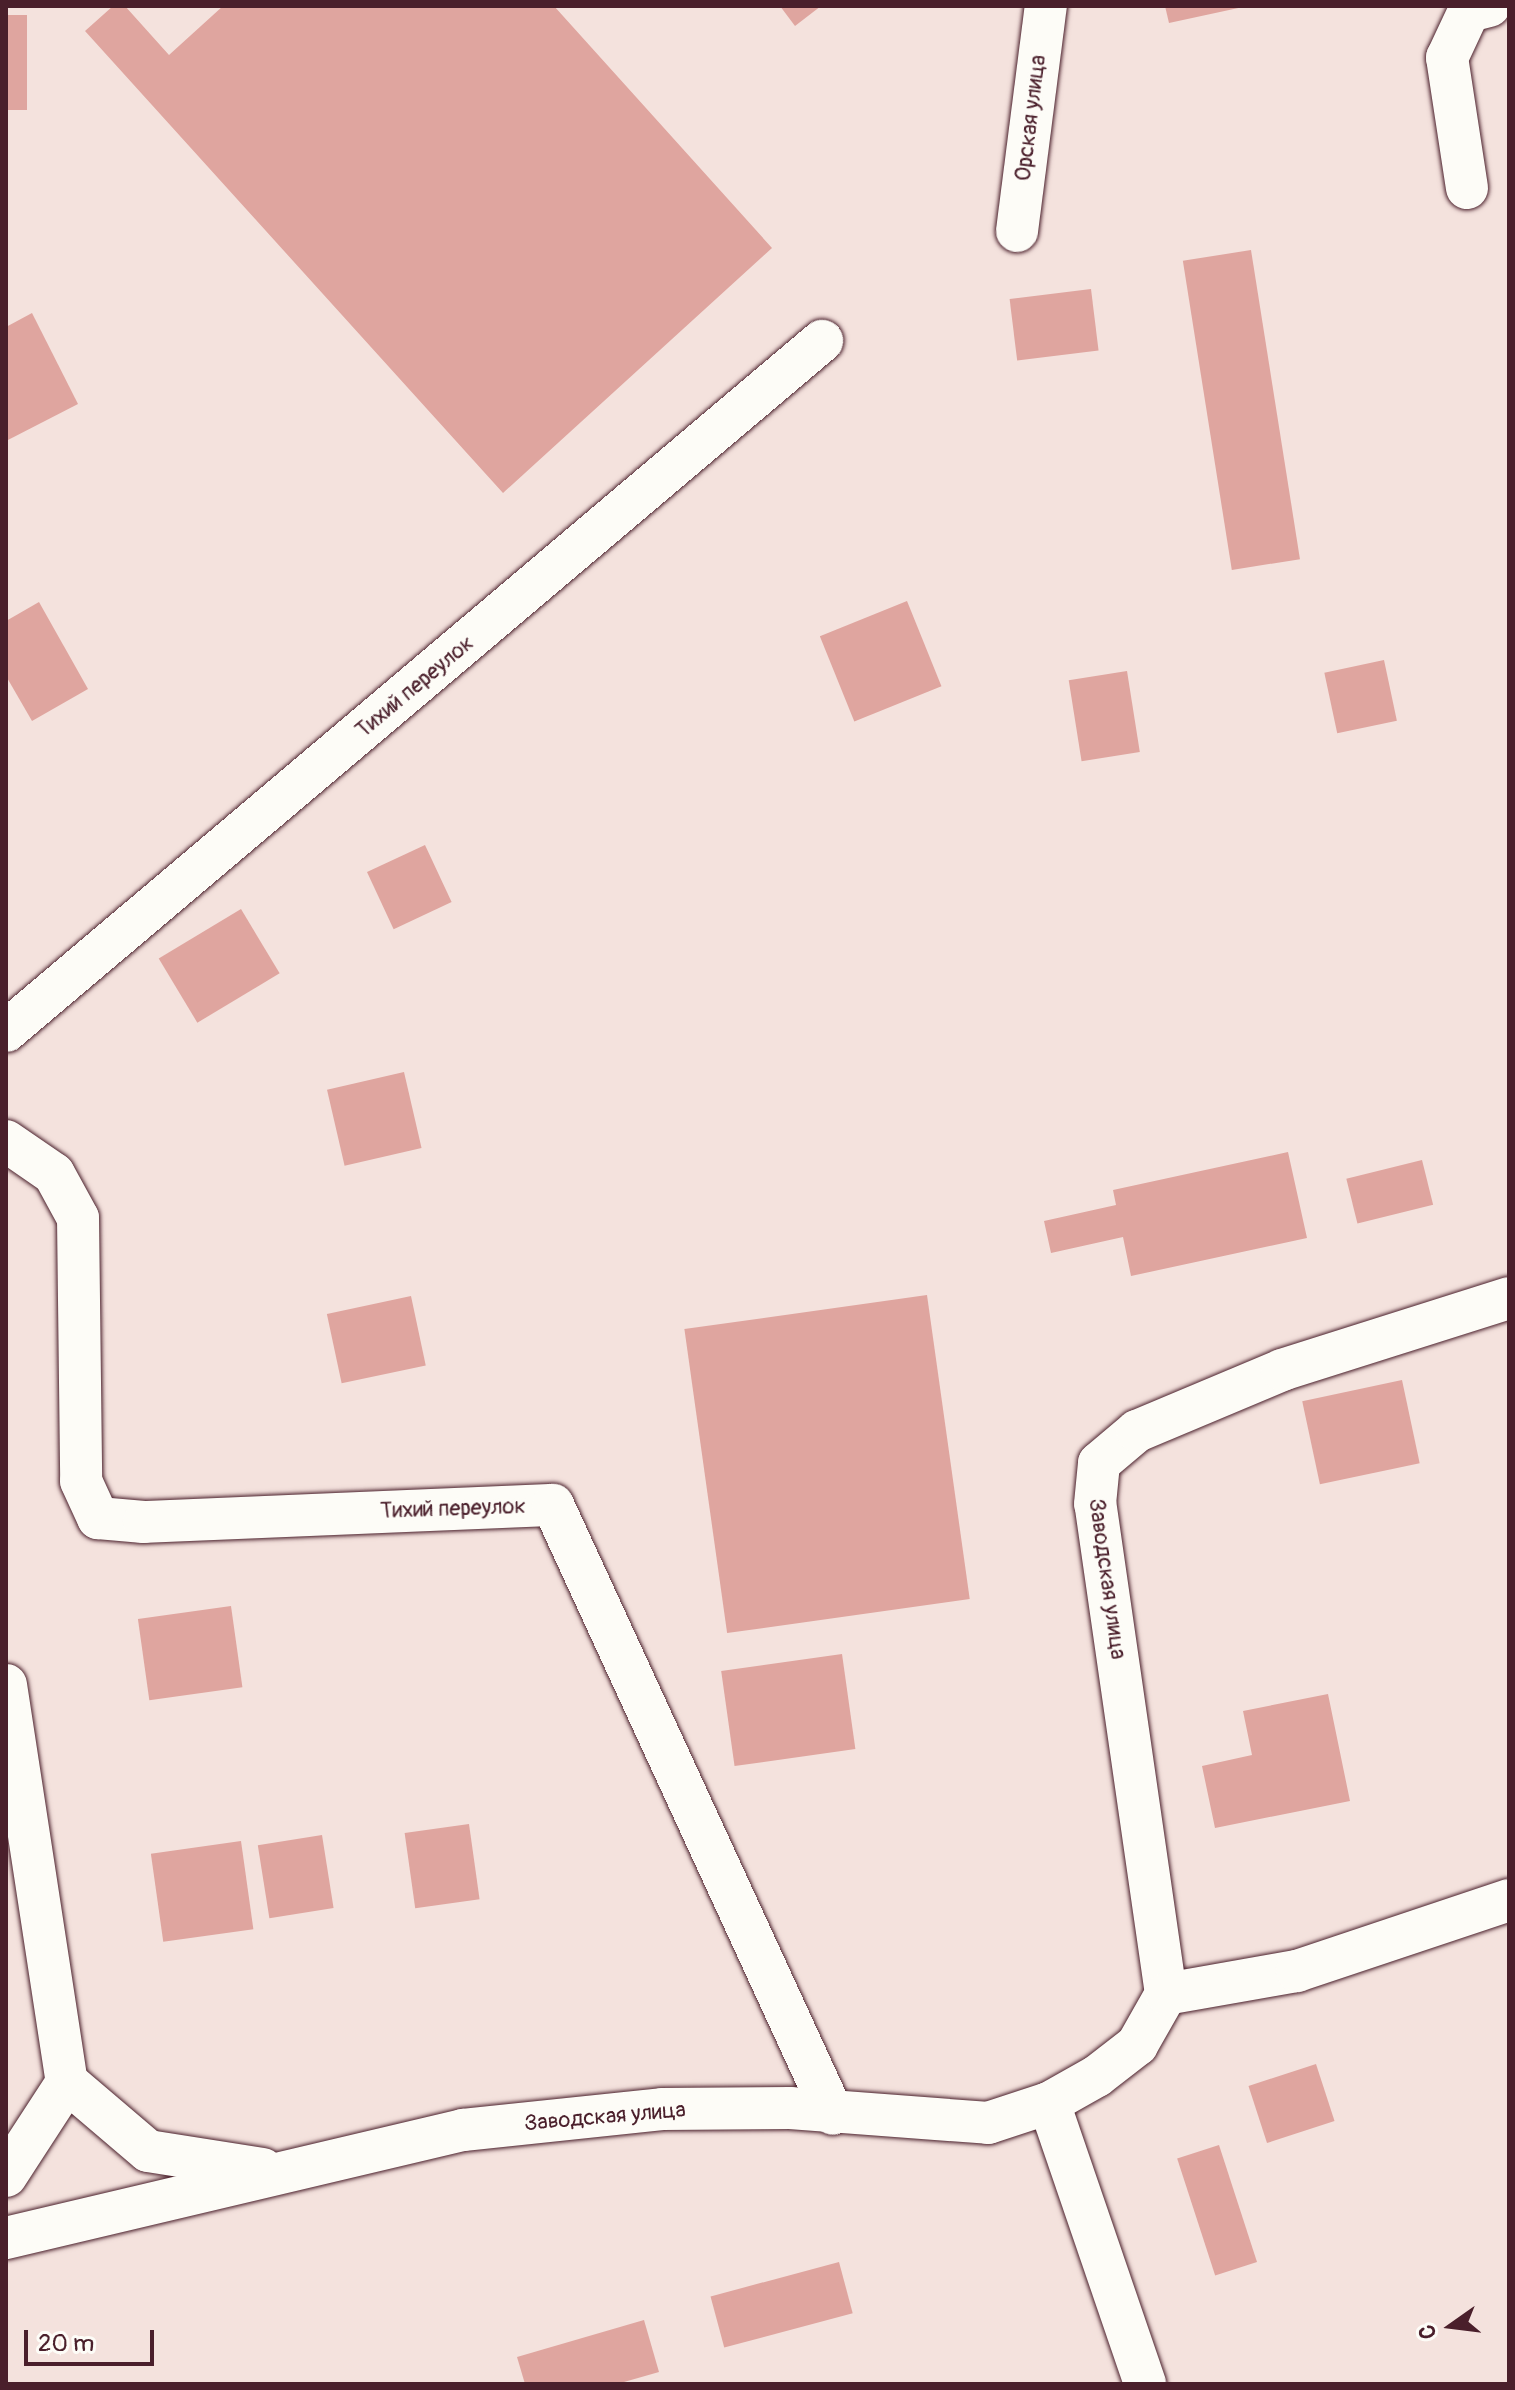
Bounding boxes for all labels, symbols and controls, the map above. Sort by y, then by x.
street label: Орская улица [1010,53,1052,183]
street label: Тихий переулок [351,630,479,744]
street label: Тихий переулок [380,1493,526,1525]
street label: Заводская улица [1083,1497,1131,1661]
street label: Заводская улица [523,2097,687,2137]
north arrow [1411,2286,1491,2366]
scale bar [28,2314,158,2364]
text: С [1412,2322,1443,2342]
text: 20 m [38,2329,94,2358]

